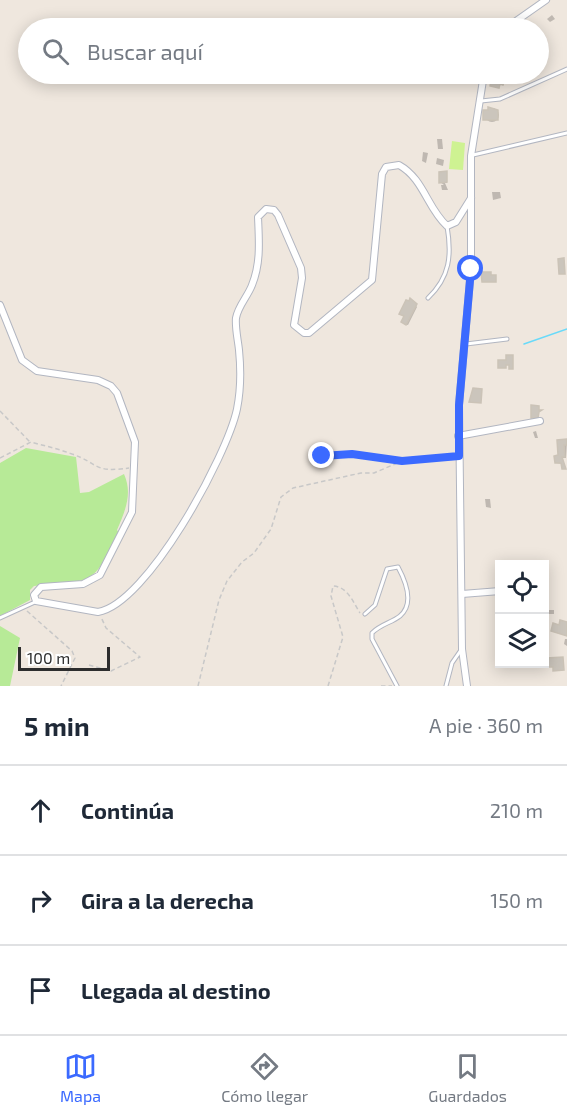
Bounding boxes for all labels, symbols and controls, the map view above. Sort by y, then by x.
search box [18,18,549,84]
icon: search [39,35,72,68]
text: Buscar aquí [87,38,203,64]
route start [457,255,483,281]
route end [308,442,334,468]
map controls [495,560,549,668]
button: locate [495,560,549,614]
button: layers [495,614,549,668]
scale bar [18,644,110,672]
text: 100 m [27,648,70,667]
text: 5 min [24,710,90,741]
text: A pie · 360 m [429,713,543,737]
icon: ahead [24,794,57,827]
text: Continúa [81,797,174,823]
text: 210 m [490,798,543,822]
icon: right [24,884,57,917]
text: Gira a la derecha [81,887,254,913]
text: 150 m [490,888,543,912]
icon: arrive [24,974,57,1007]
text: Llegada al destino [81,977,271,1003]
tab: Mapa [60,1050,101,1105]
tab: Cómo llegar [221,1050,308,1105]
tab: Guardados [428,1050,507,1105]

